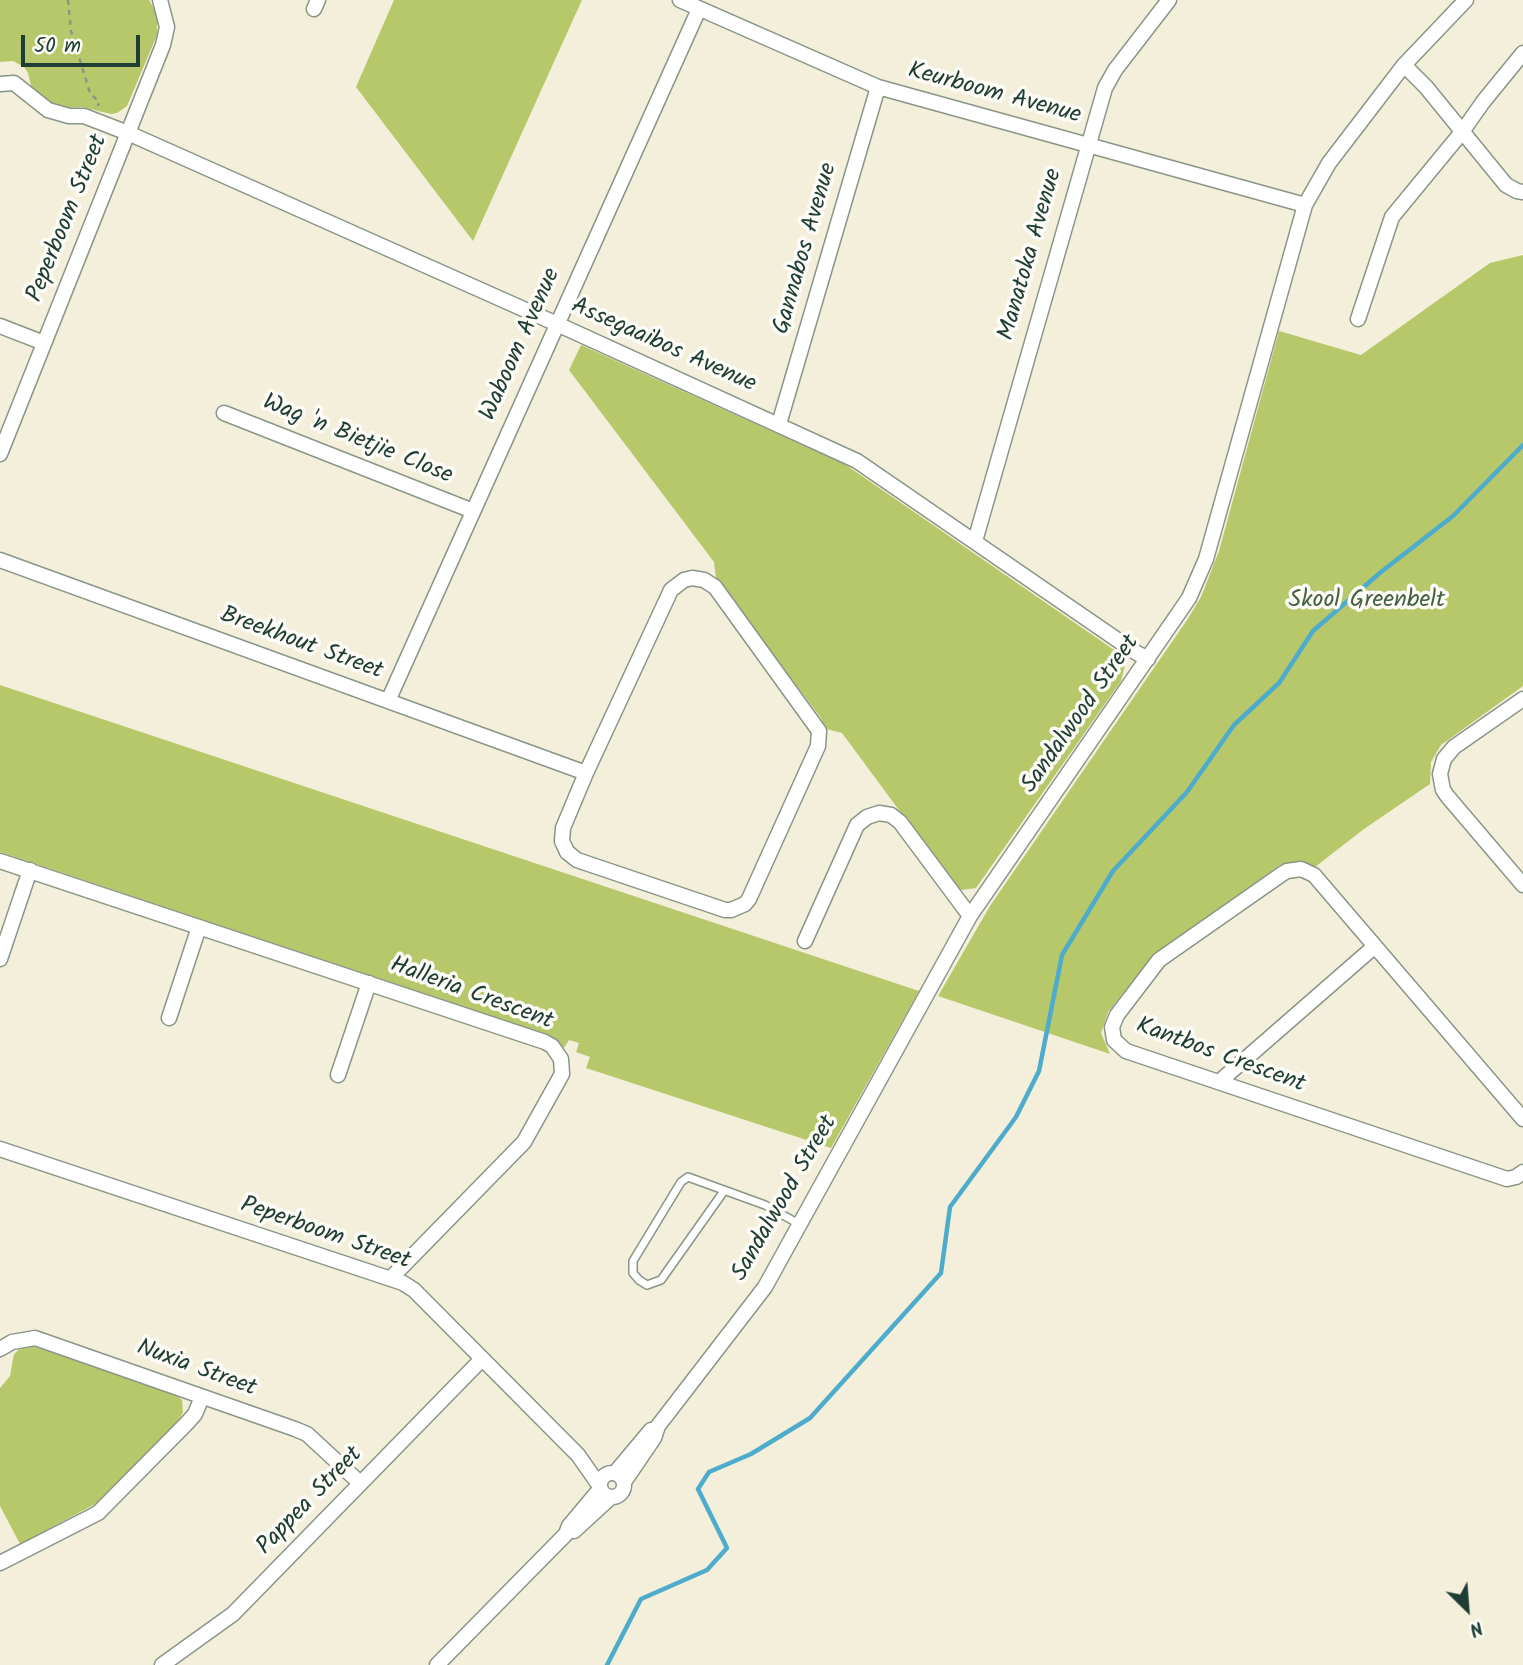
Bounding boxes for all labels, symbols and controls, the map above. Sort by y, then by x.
scale bar [24,21,144,65]
text: 50 m [34,30,81,63]
street label: Keurboom Avenue [904,58,1084,132]
street label: Peperboom Street [22,131,116,307]
street label: Gannabos Avenue [769,160,845,338]
street label: Manatoka Avenue [994,166,1070,344]
street label: Waboom Avenue [476,264,568,426]
street label: Assegaaibos Avenue [566,293,760,401]
street label: Wag 'n Bietjie Close [258,390,456,492]
park label: Skool Greenbelt [1289,588,1445,616]
street label: Breekhout Street [216,602,386,688]
street label: Sandalwood Street [1017,630,1147,800]
street label: Halleria Crescent [386,952,556,1038]
street label: Kantbos Crescent [1132,1013,1308,1101]
street label: Sandalwood Street [727,1111,845,1287]
street label: Peperboom Street [236,1192,414,1278]
street label: Nuxia Street [132,1335,260,1405]
street label: Pappea Street [252,1442,370,1562]
north arrow [1432,1574,1502,1644]
text: N [1464,1612,1488,1644]

